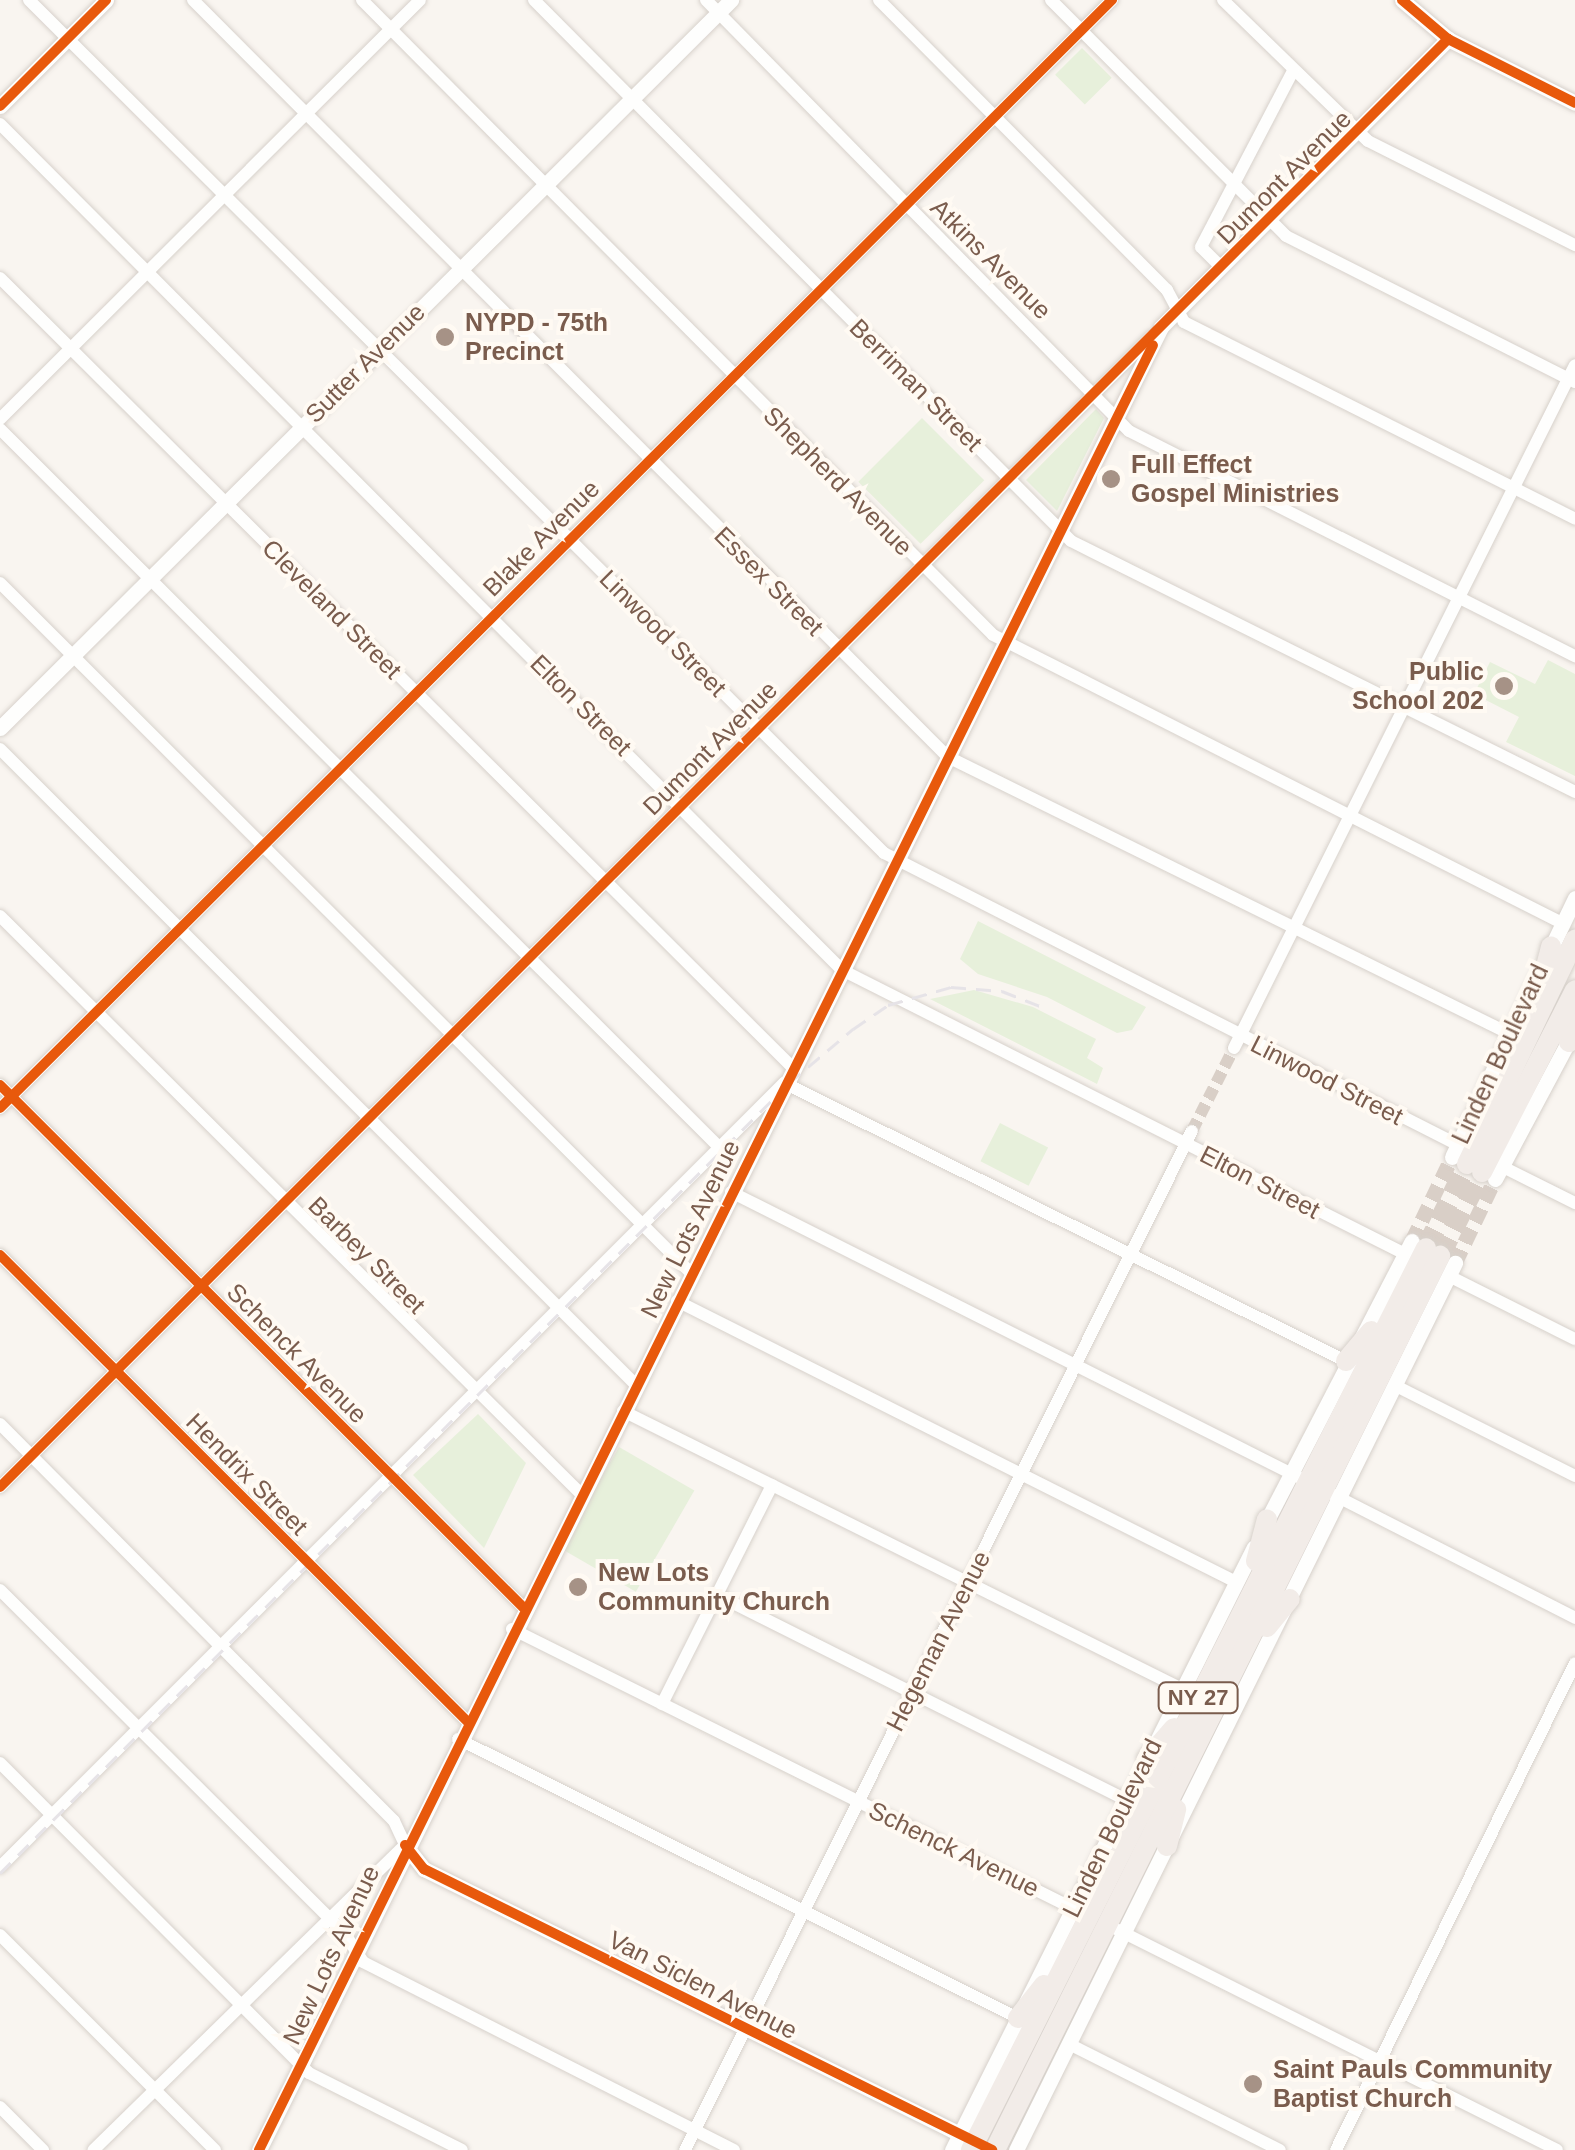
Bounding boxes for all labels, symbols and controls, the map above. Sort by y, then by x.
street label: Dumont Avenue [1210,103,1358,251]
street label: Atkins Avenue [924,192,1058,326]
street label: Sutter Avenue [299,297,431,429]
place label: NYPD - 75th Precinct [465,308,608,367]
street label: Berriman Street [843,312,989,458]
marker: NYPD - 75th Precinct [434,326,456,348]
street label: Shepherd Avenue [757,400,919,562]
place label: Full Effect Gospel Ministries [1131,450,1339,509]
marker: Full Effect Gospel Ministries [1100,468,1122,490]
street label: Blake Avenue [476,473,606,603]
street label: Essex Street [708,520,830,642]
street label: Cleveland Street [256,533,408,685]
street label: Linwood Street [593,563,733,703]
street label: Elton Street [524,648,638,762]
place label: Public School 202 [1352,657,1484,716]
street label: Dumont Avenue [636,674,784,822]
marker: Public School 202 [1493,675,1515,697]
street label: Linden Boulevard [1445,959,1555,1149]
street label: Linwood Street [1246,1029,1408,1131]
street label: New Lots Avenue [634,1135,746,1323]
street label: Elton Street [1195,1139,1325,1225]
street label: Barbey Street [302,1190,432,1320]
street label: Schenck Avenue [220,1276,374,1430]
street label: Hendrix Street [180,1407,314,1541]
street label: Hegeman Avenue [879,1545,997,1737]
place label: New Lots Community Church [598,1558,830,1617]
marker: New Lots Community Church [567,1576,589,1598]
road number: NY 27 [1156,1681,1240,1715]
street label: Linden Boulevard [1056,1734,1168,1922]
street label: Schenck Avenue [863,1794,1045,1904]
street label: New Lots Avenue [276,1860,386,2050]
street label: Van Siclen Avenue [603,1924,803,2046]
place label: Saint Pauls Community Baptist Church [1273,2055,1552,2114]
marker: Saint Pauls Community Baptist Church [1242,2073,1264,2095]

